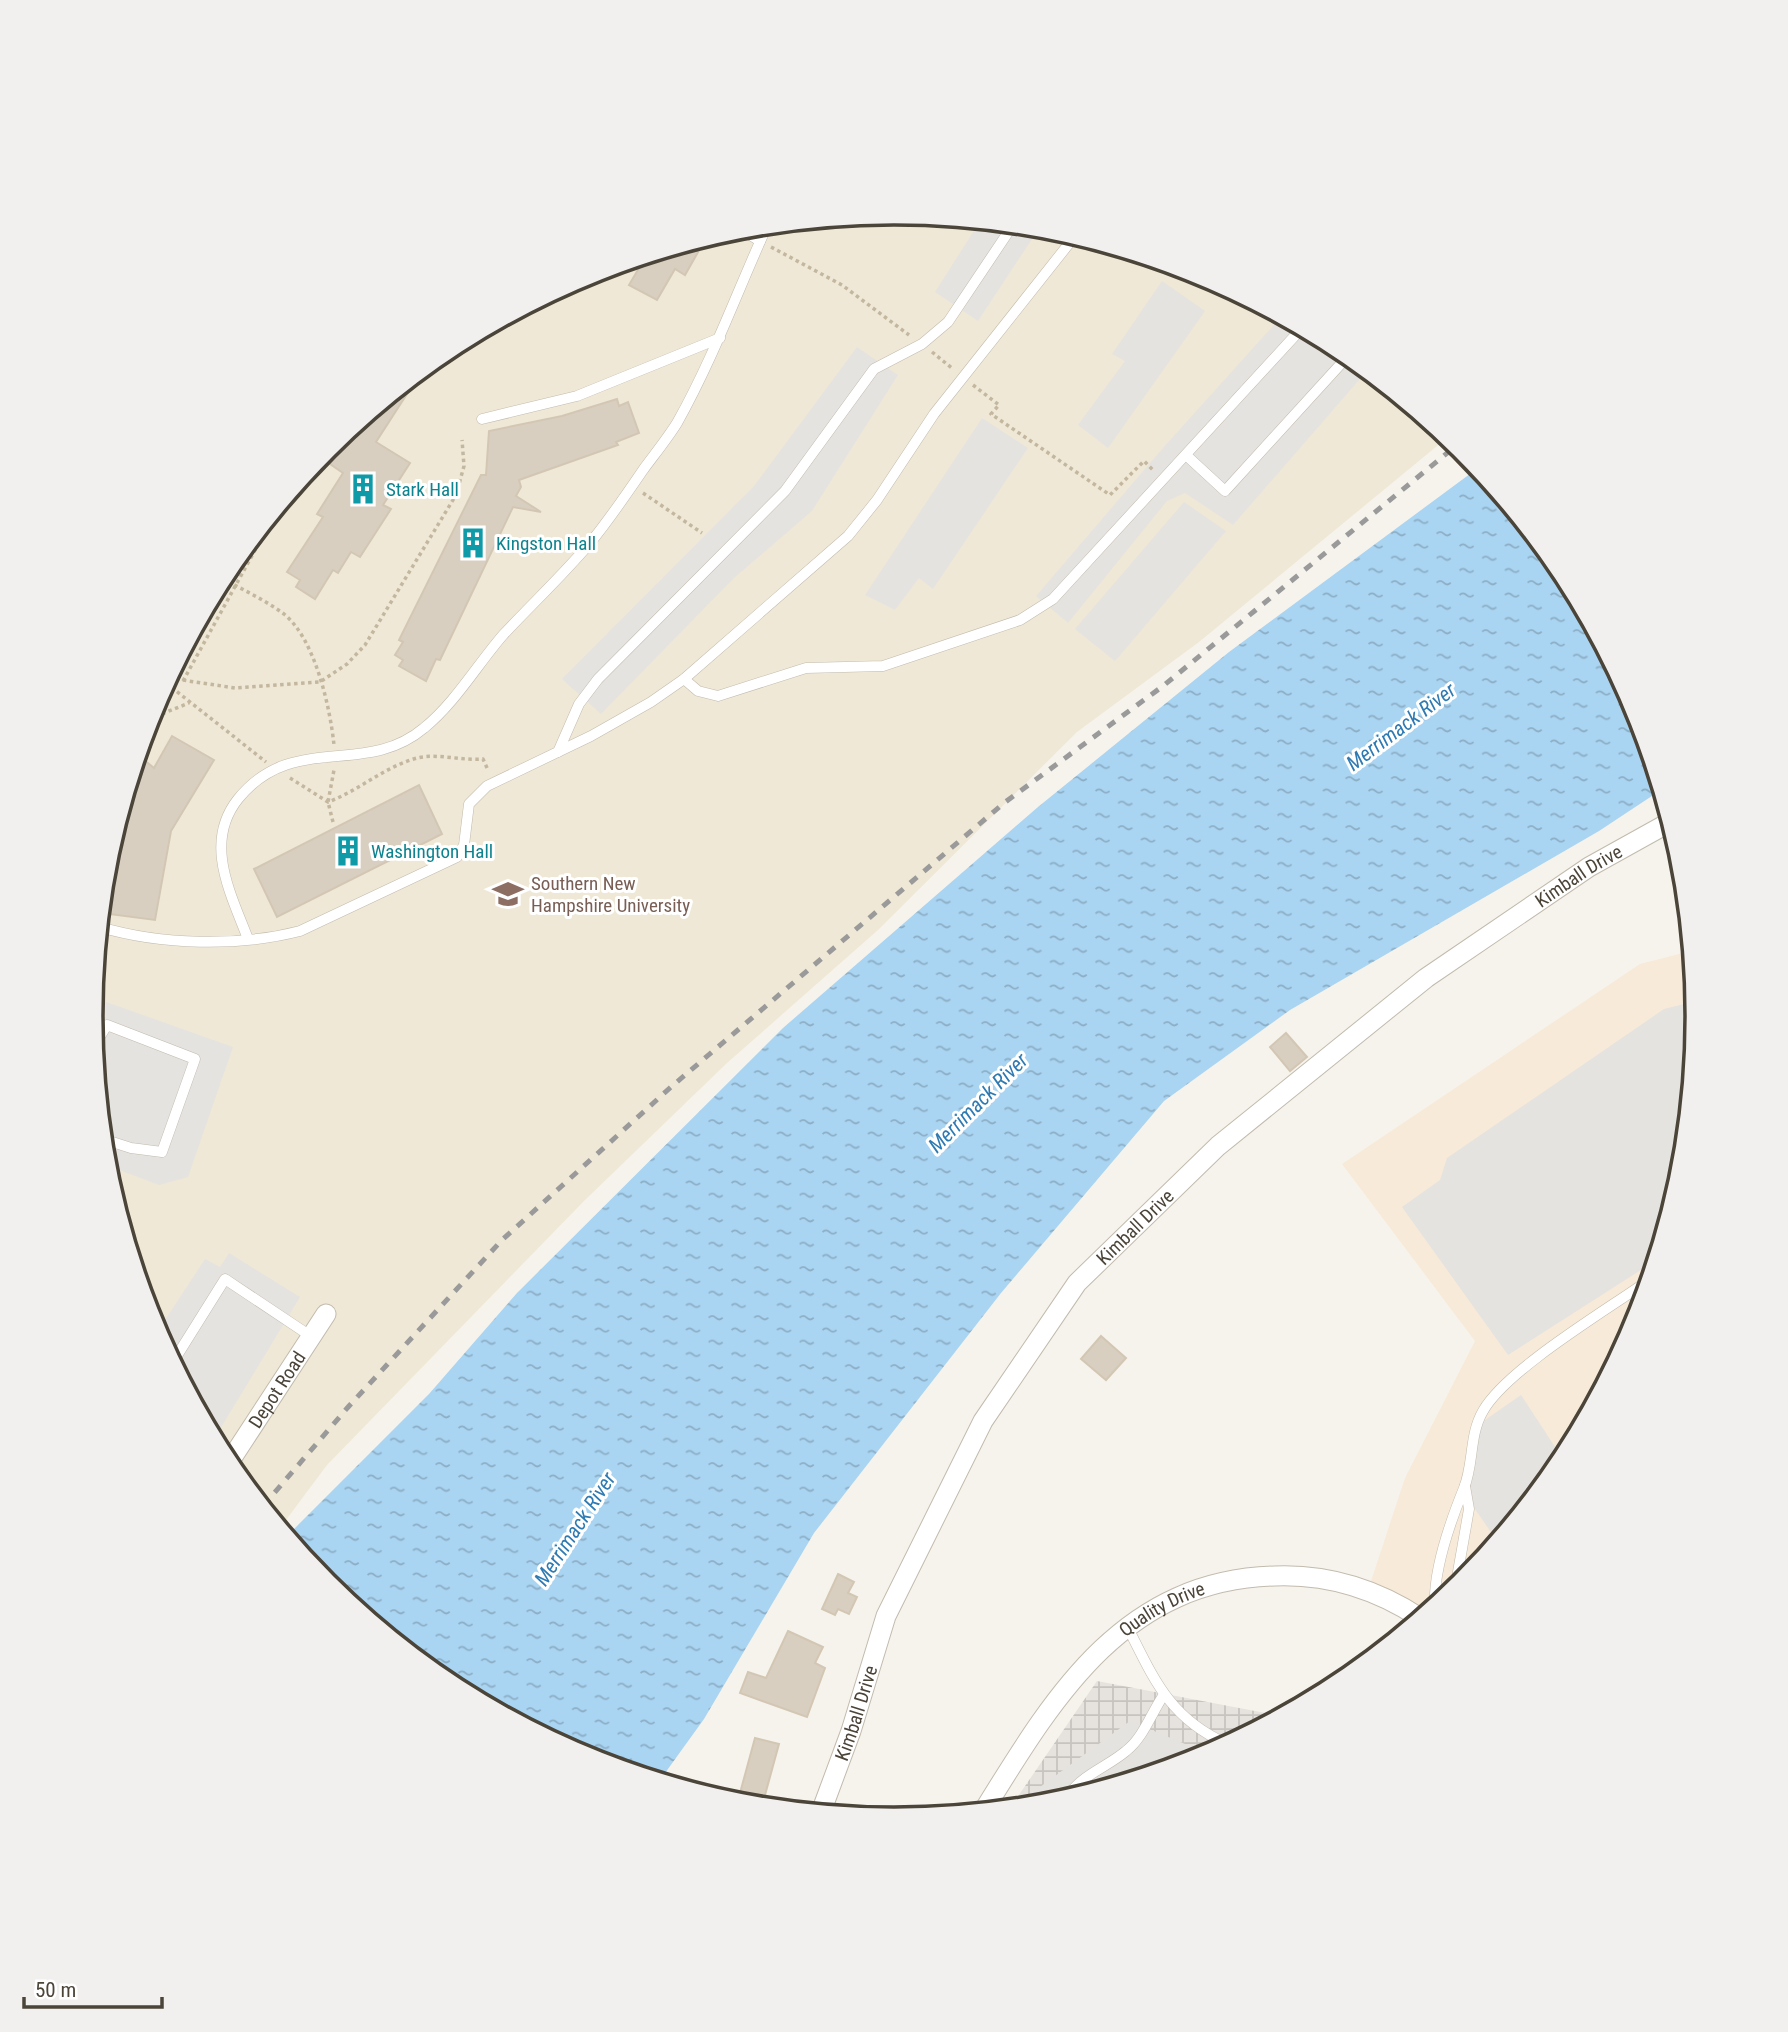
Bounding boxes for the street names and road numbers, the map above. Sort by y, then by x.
street label: Kimball Drive [1531,840,1626,912]
street label: Kimball Drive [1091,1184,1178,1269]
street label: Depot Road [243,1347,310,1432]
street label: Quality Drive [1114,1576,1207,1641]
street label: Kimball Drive [830,1663,882,1764]

